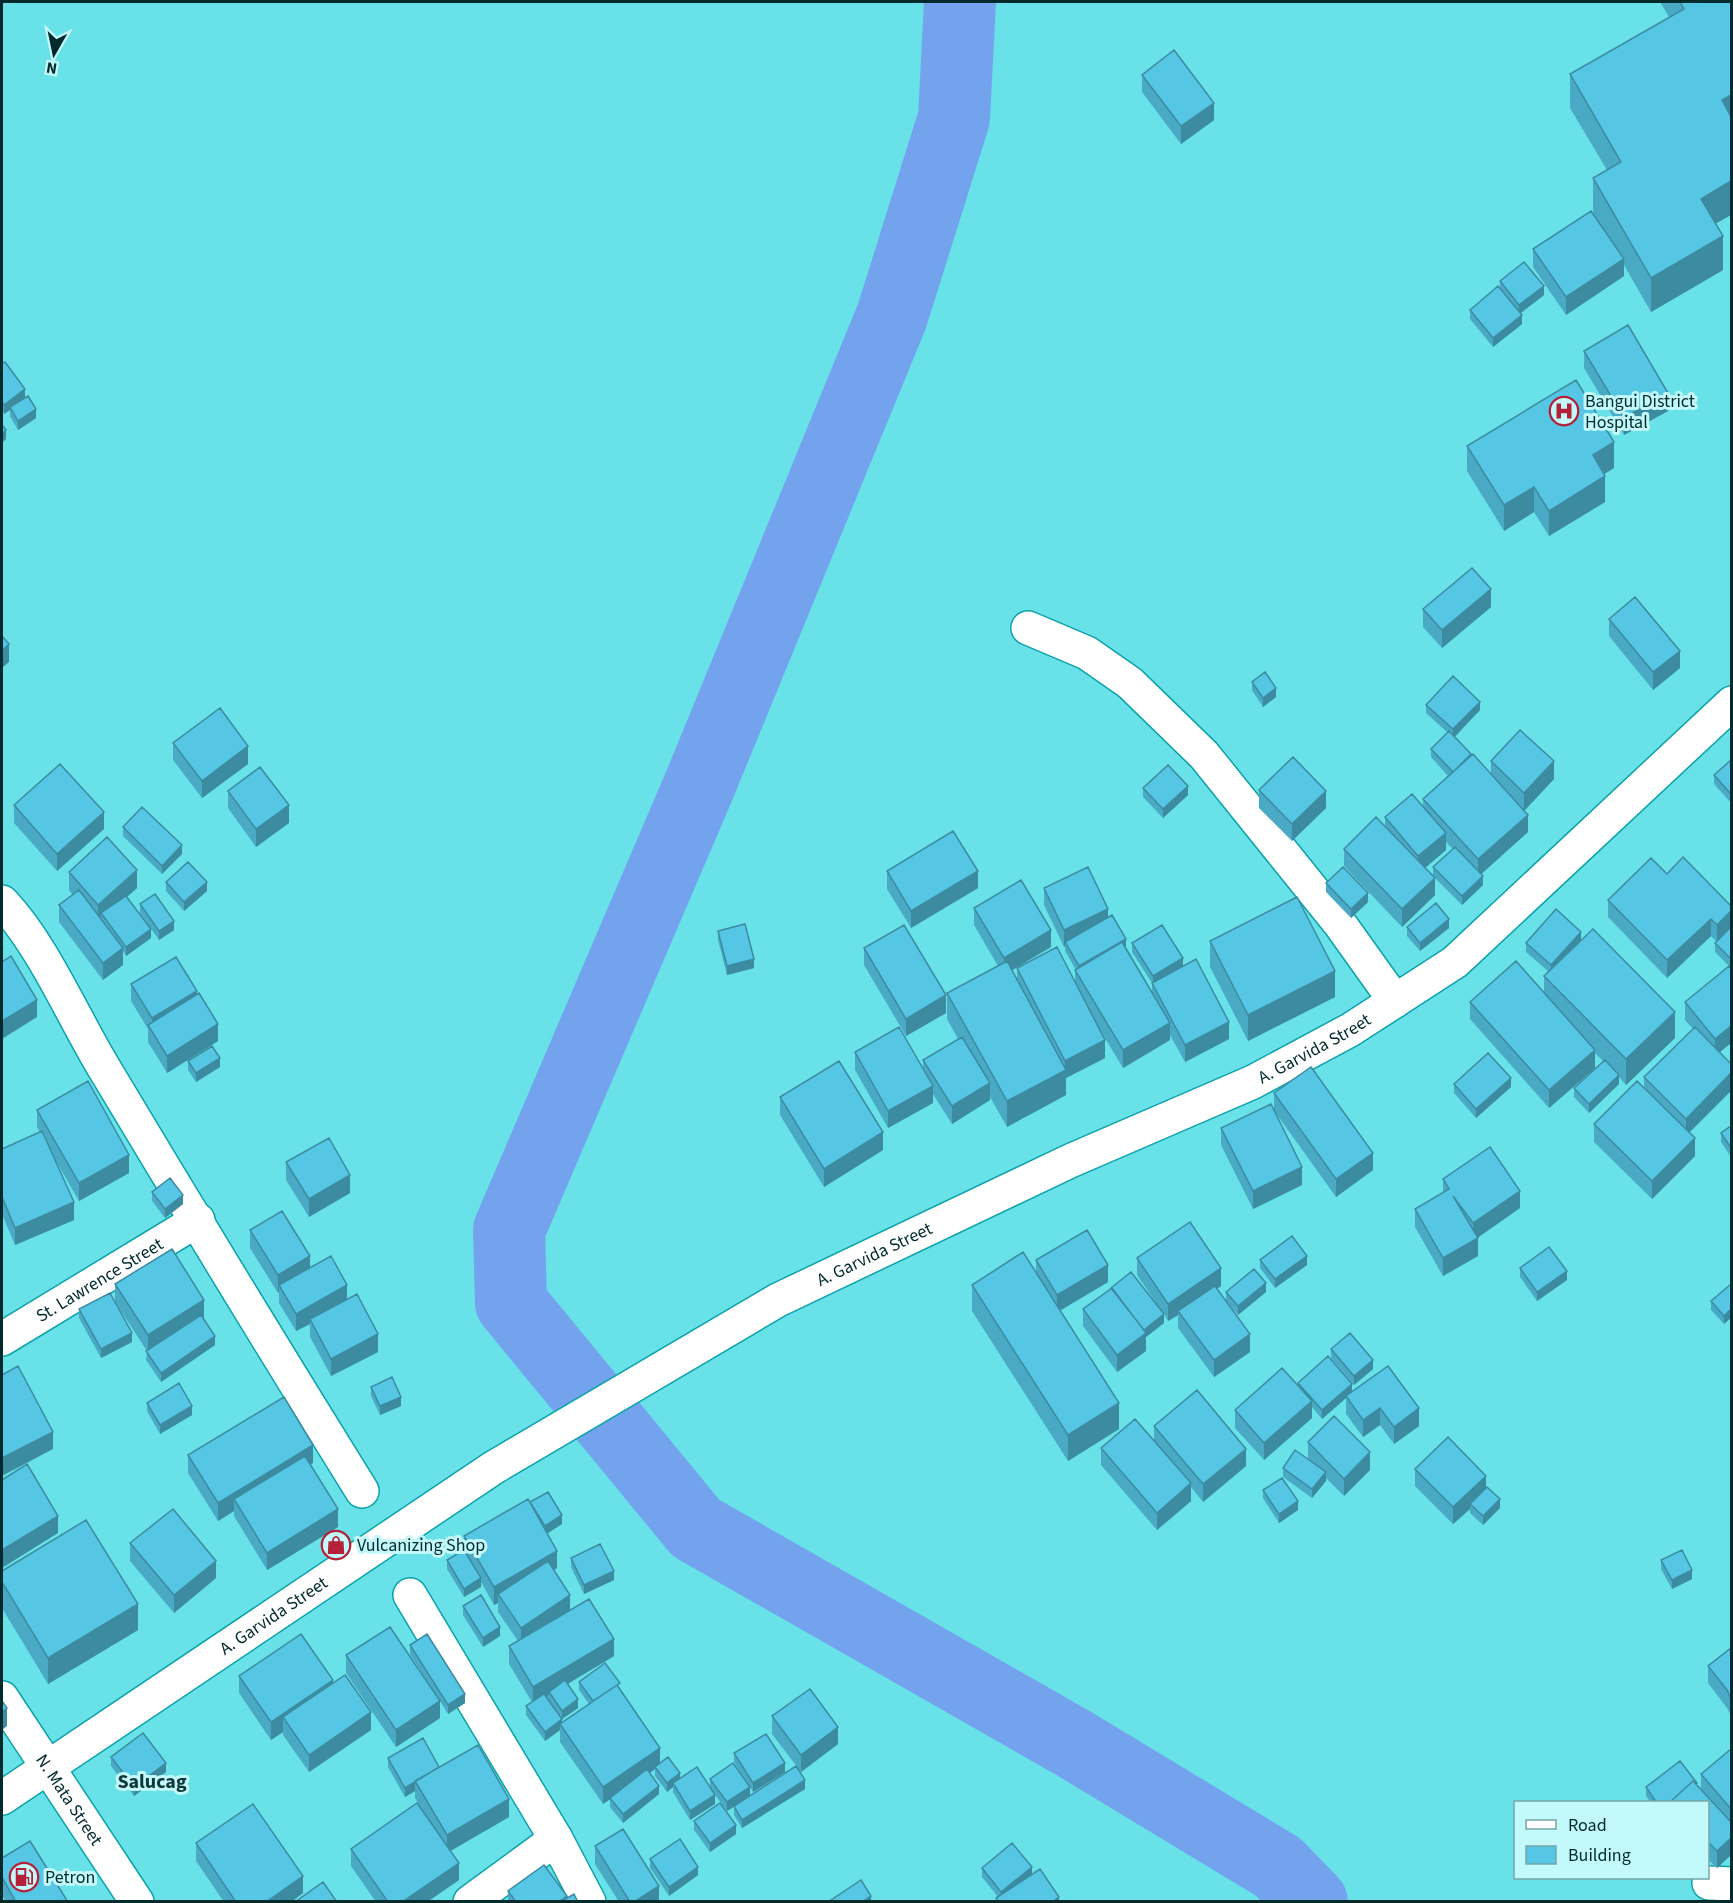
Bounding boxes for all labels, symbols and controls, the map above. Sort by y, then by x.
north arrow [24,24,84,84]
text: N [45,56,59,80]
place label: Bangui District Hospital [1585,389,1695,435]
hospital icon: Bangui District Hospital [1548,395,1580,427]
street label: A. Garvida Street [1254,1008,1376,1090]
street label: A. Garvida Street [812,1216,936,1293]
street label: St. Lawrence Street [31,1232,168,1328]
shop icon: Vulcanizing Shop [320,1529,352,1561]
place label: Vulcanizing Shop [357,1533,485,1558]
street label: A. Garvida Street [215,1571,333,1661]
street label: N. Mata Street [29,1749,108,1851]
district label: Salucag [117,1768,187,1796]
legend [1514,1801,1709,1879]
text: Road [1568,1813,1607,1838]
text: Building [1568,1843,1631,1868]
fuel station icon: Petron [8,1861,40,1893]
place label: Petron [45,1865,95,1890]

